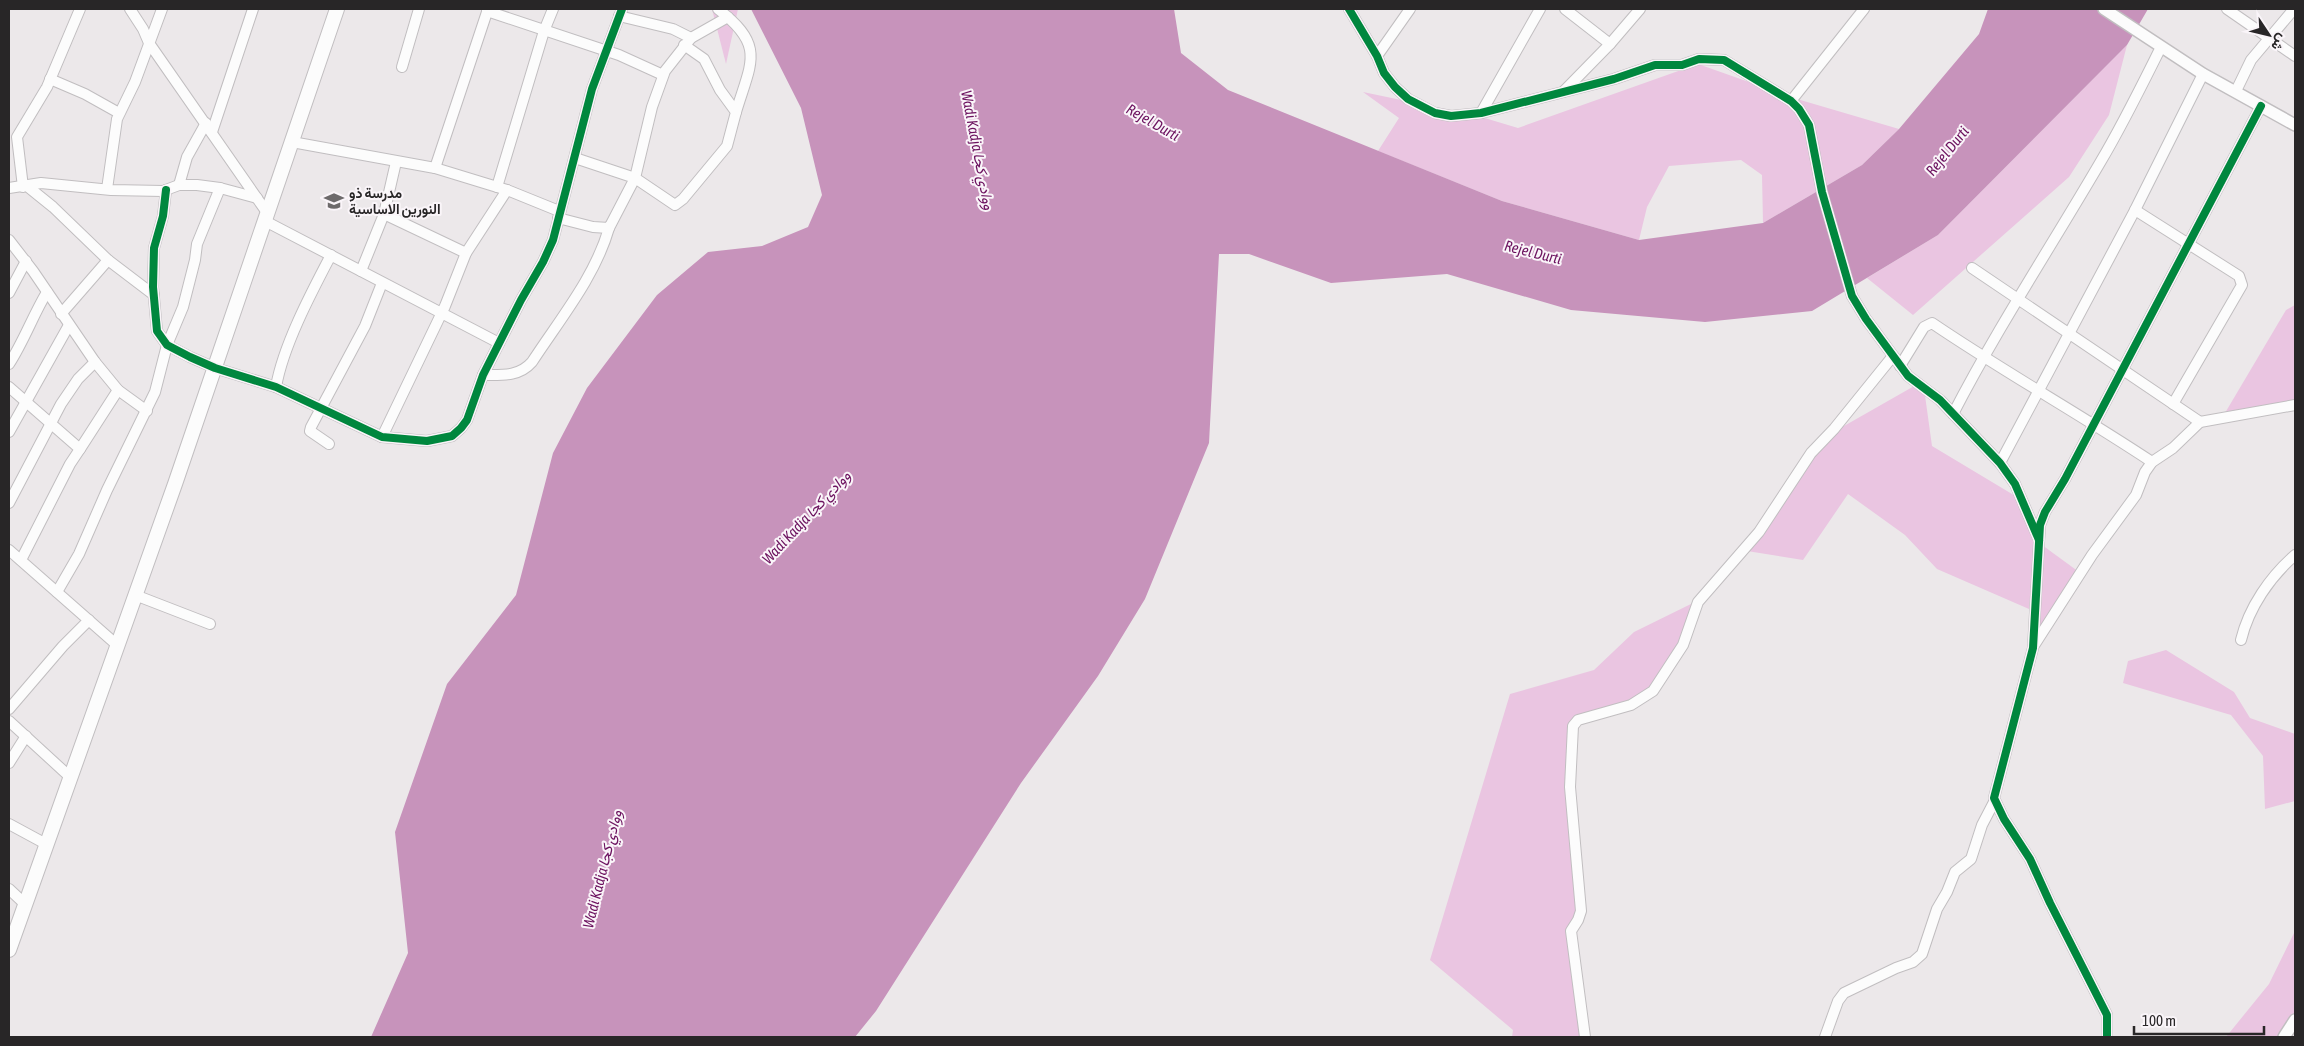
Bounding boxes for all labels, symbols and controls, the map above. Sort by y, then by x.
north arrow [2244,10,2294,60]
text: ش [2267,30,2291,54]
water label: Wadi Kadja ووادي كجا [954,89,998,212]
water label: Rejel Durti [1124,100,1183,144]
water label: Rejel Durti [1922,123,1972,179]
place label: مدرسة ذو النورين الاساسية [349,185,441,218]
school or university icon: مدرسة ذو النورين الاساسية [323,190,345,212]
water label: Rejel Durti [1503,237,1564,267]
water label: Wadi Kadja ووادي كجا [758,467,857,570]
water label: Wadi Kadja ووادي كجا [579,808,629,931]
scale bar [2134,1004,2264,1036]
text: 100 m [2142,1012,2176,1029]

